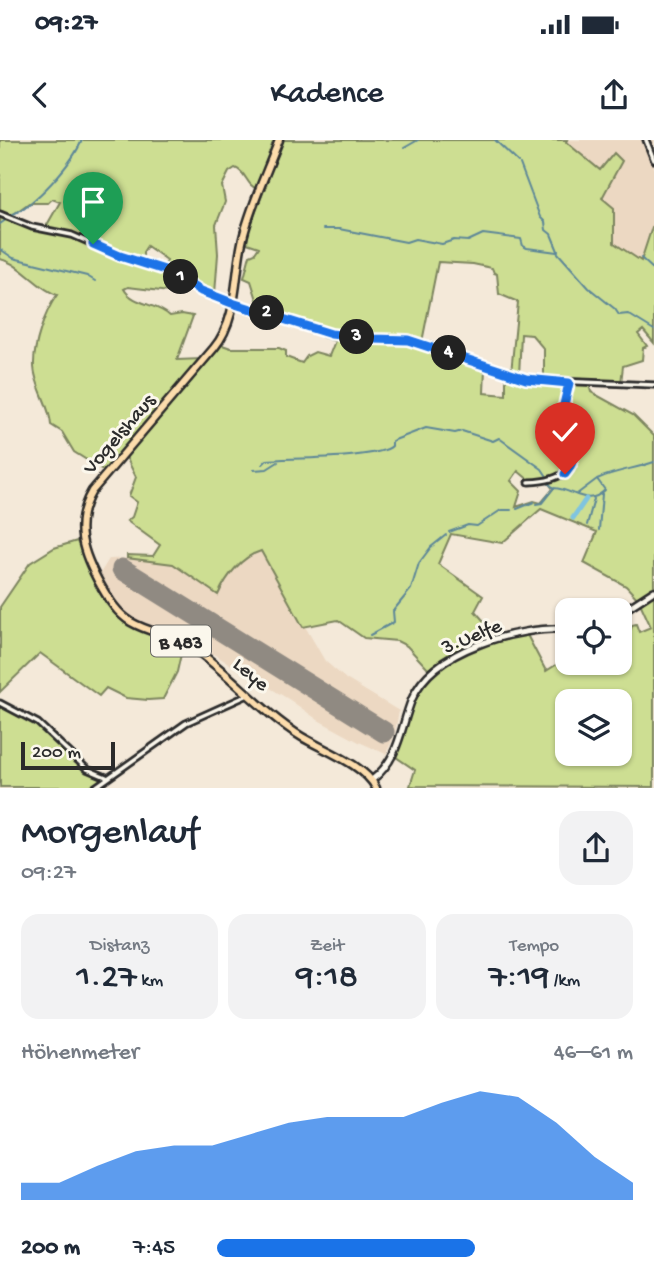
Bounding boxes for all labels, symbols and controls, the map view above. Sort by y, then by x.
text: 09:27 [35,9,97,40]
icon: back [21,76,59,114]
text: Kadence [270,76,384,114]
icon: share [595,76,633,114]
pin [63,172,123,244]
icon: arrive [74,183,112,221]
pin: 1 [164,260,198,294]
text: 1 [177,265,184,288]
pin: 2 [250,296,284,330]
text: 2 [262,301,271,324]
pin: 3 [340,320,374,354]
text: 3 [352,325,361,348]
pin: 4 [432,336,466,370]
text: 4 [444,341,453,364]
street label: Vogelshaus [78,389,163,481]
pin [535,402,595,474]
icon: check [546,413,584,451]
map controls [555,598,632,766]
button: locate [555,598,632,675]
street label: 3.Uelfe [438,615,507,662]
road number: B 483 [151,626,211,656]
street label: Leye [227,653,274,699]
button: layers [555,689,632,766]
scale bar [21,738,116,770]
text: 200 m [32,742,81,765]
button: share [559,811,633,885]
text: Morgenlauf [21,812,199,856]
text: 09:27 [21,860,76,887]
text: Distanz [90,935,149,958]
text: Zeit [310,935,344,958]
text: Tempo [509,935,559,958]
text: 1.27 [76,958,137,999]
text: 9:18 [296,958,358,999]
text: 7:19 [488,958,549,999]
text: km [137,970,163,993]
text: /km [549,970,580,993]
text: Höhenmeter [21,1040,139,1067]
text: 46–61 m [554,1040,633,1067]
text: 200 m [21,1235,80,1262]
text: 7:45 [133,1235,175,1262]

